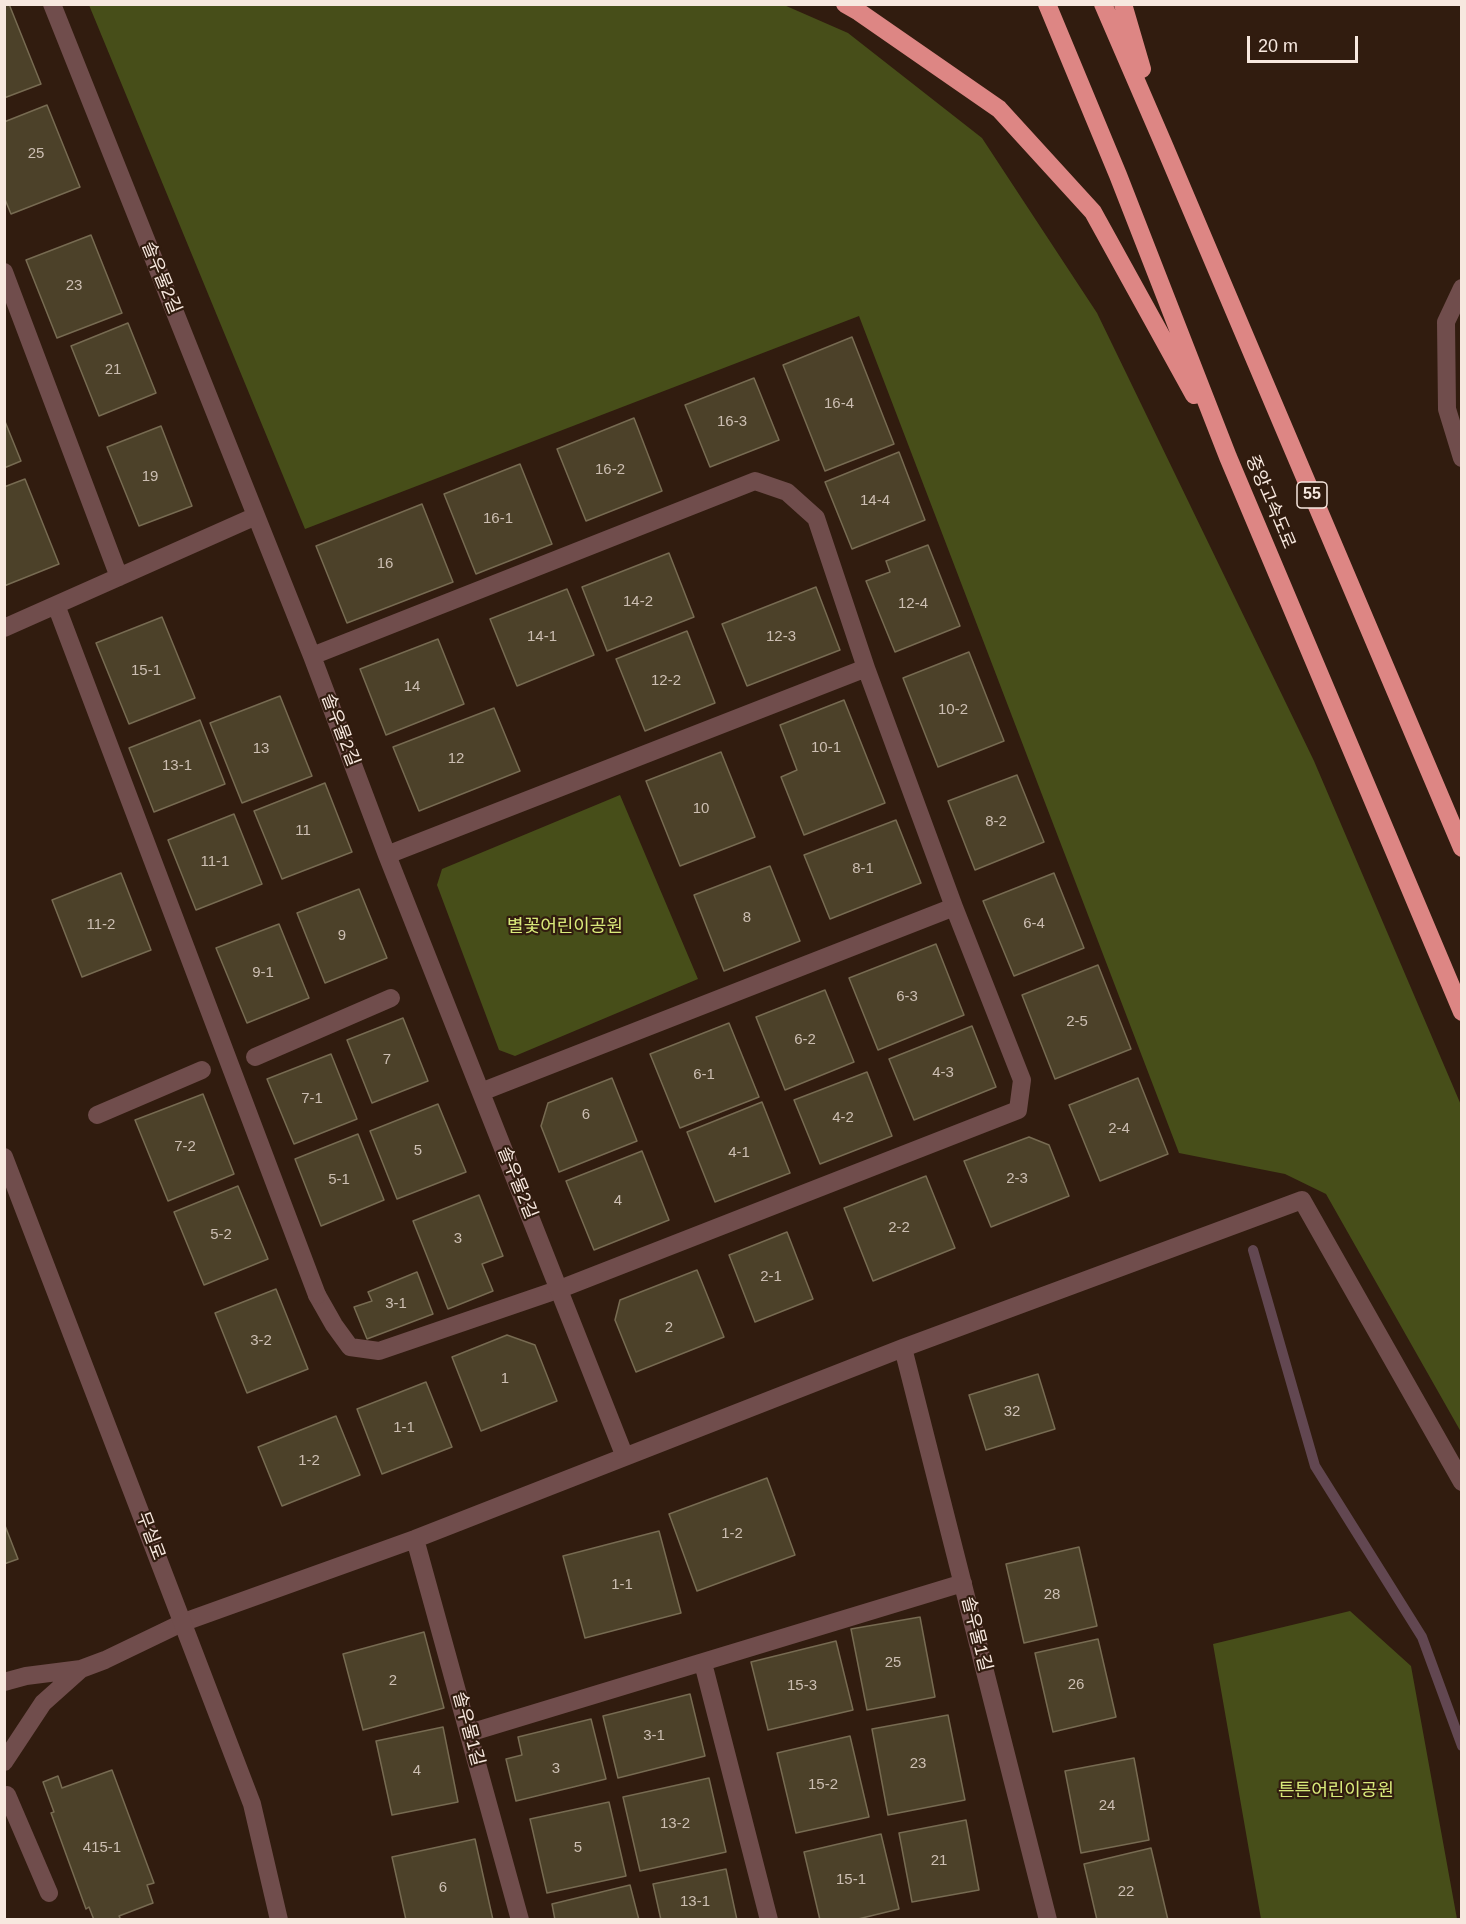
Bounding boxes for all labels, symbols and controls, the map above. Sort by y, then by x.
scale bar [1250,24,1361,62]
text: 20 m [1258,36,1298,56]
house number: 25 [28,145,44,163]
street label: 솔우물2길 [137,239,185,317]
house number: 23 [66,277,82,295]
house number: 21 [105,361,121,379]
house number: 16-4 [824,395,854,413]
house number: 16-3 [717,413,747,431]
street label: 중앙고속도로 [1241,452,1299,552]
house number: 16-2 [595,461,625,479]
house number: 19 [142,468,158,486]
road number: 55 [1297,482,1327,508]
house number: 14-4 [860,492,890,510]
house number: 16-1 [483,510,513,528]
house number: 16 [377,555,393,573]
house number: 14-2 [623,593,653,611]
house number: 12-4 [898,595,928,613]
house number: 14-1 [527,628,557,646]
house number: 12-3 [766,628,796,646]
house number: 15-1 [131,662,161,680]
house number: 12-2 [651,672,681,690]
house number: 14 [404,678,420,696]
street label: 솔우물2길 [316,691,364,769]
house number: 10-2 [938,701,968,719]
house number: 10-1 [811,739,841,757]
house number: 13 [253,740,269,758]
house number: 12 [448,750,464,768]
house number: 13-1 [162,757,192,775]
house number: 10 [693,800,709,818]
house number: 8-2 [985,813,1007,831]
house number: 11 [295,822,311,840]
house number: 11-1 [201,853,229,871]
house number: 8-1 [852,860,874,878]
house number: 8 [743,909,751,927]
house number: 6-4 [1023,915,1045,933]
house number: 11-2 [87,916,115,934]
park label: 별꽃어린이공원 [507,916,623,938]
house number: 9 [338,927,346,945]
house number: 9-1 [252,964,274,982]
house number: 6-3 [896,988,918,1006]
house number: 2-5 [1066,1013,1088,1031]
house number: 6-2 [794,1031,816,1049]
house number: 7 [383,1051,391,1069]
house number: 4-3 [932,1064,954,1082]
house number: 6-1 [693,1066,715,1084]
house number: 7-1 [301,1090,323,1108]
house number: 6 [582,1106,590,1124]
house number: 4-2 [832,1109,854,1127]
house number: 2-4 [1108,1120,1130,1138]
house number: 7-2 [174,1138,196,1156]
house number: 5 [414,1142,422,1160]
street label: 솔우물2길 [493,1144,541,1222]
house number: 4-1 [728,1144,750,1162]
house number: 2-3 [1006,1170,1028,1188]
house number: 5-1 [328,1171,350,1189]
house number: 4 [614,1192,622,1210]
house number: 2-2 [888,1219,910,1237]
house number: 5-2 [210,1226,232,1244]
house number: 3 [454,1230,462,1248]
house number: 2-1 [760,1268,782,1286]
house number: 3-1 [385,1295,407,1313]
house number: 2 [665,1319,673,1337]
house number: 3-2 [250,1332,272,1350]
house number: 1 [501,1370,509,1388]
house number: 32 [1004,1403,1020,1421]
house number: 1-1 [393,1419,415,1437]
house number: 1-2 [298,1452,320,1470]
street label: 무실로 [131,1509,169,1563]
house number: 1-2 [721,1525,743,1543]
house number: 1-1 [611,1576,633,1594]
house number: 28 [1044,1586,1060,1604]
street label: 솔우물1길 [956,1594,996,1674]
house number: 25 [885,1654,901,1672]
house number: 2 [389,1672,397,1690]
house number: 26 [1068,1676,1084,1694]
house number: 15-3 [787,1677,817,1695]
street label: 솔우물1길 [448,1689,488,1769]
house number: 3-1 [643,1727,665,1745]
house number: 23 [910,1755,926,1773]
house number: 3 [552,1760,560,1778]
house number: 4 [413,1762,421,1780]
house number: 15-2 [808,1776,838,1794]
park label: 튼튼어린이공원 [1278,1780,1394,1802]
house number: 24 [1099,1797,1115,1815]
house number: 13-2 [660,1815,690,1833]
house number: 415-1 [83,1839,121,1857]
house number: 5 [574,1839,582,1857]
house number: 21 [931,1852,947,1870]
house number: 15-1 [836,1871,866,1889]
house number: 6 [439,1879,447,1897]
house number: 22 [1118,1883,1134,1901]
house number: 13-1 [680,1893,710,1911]

